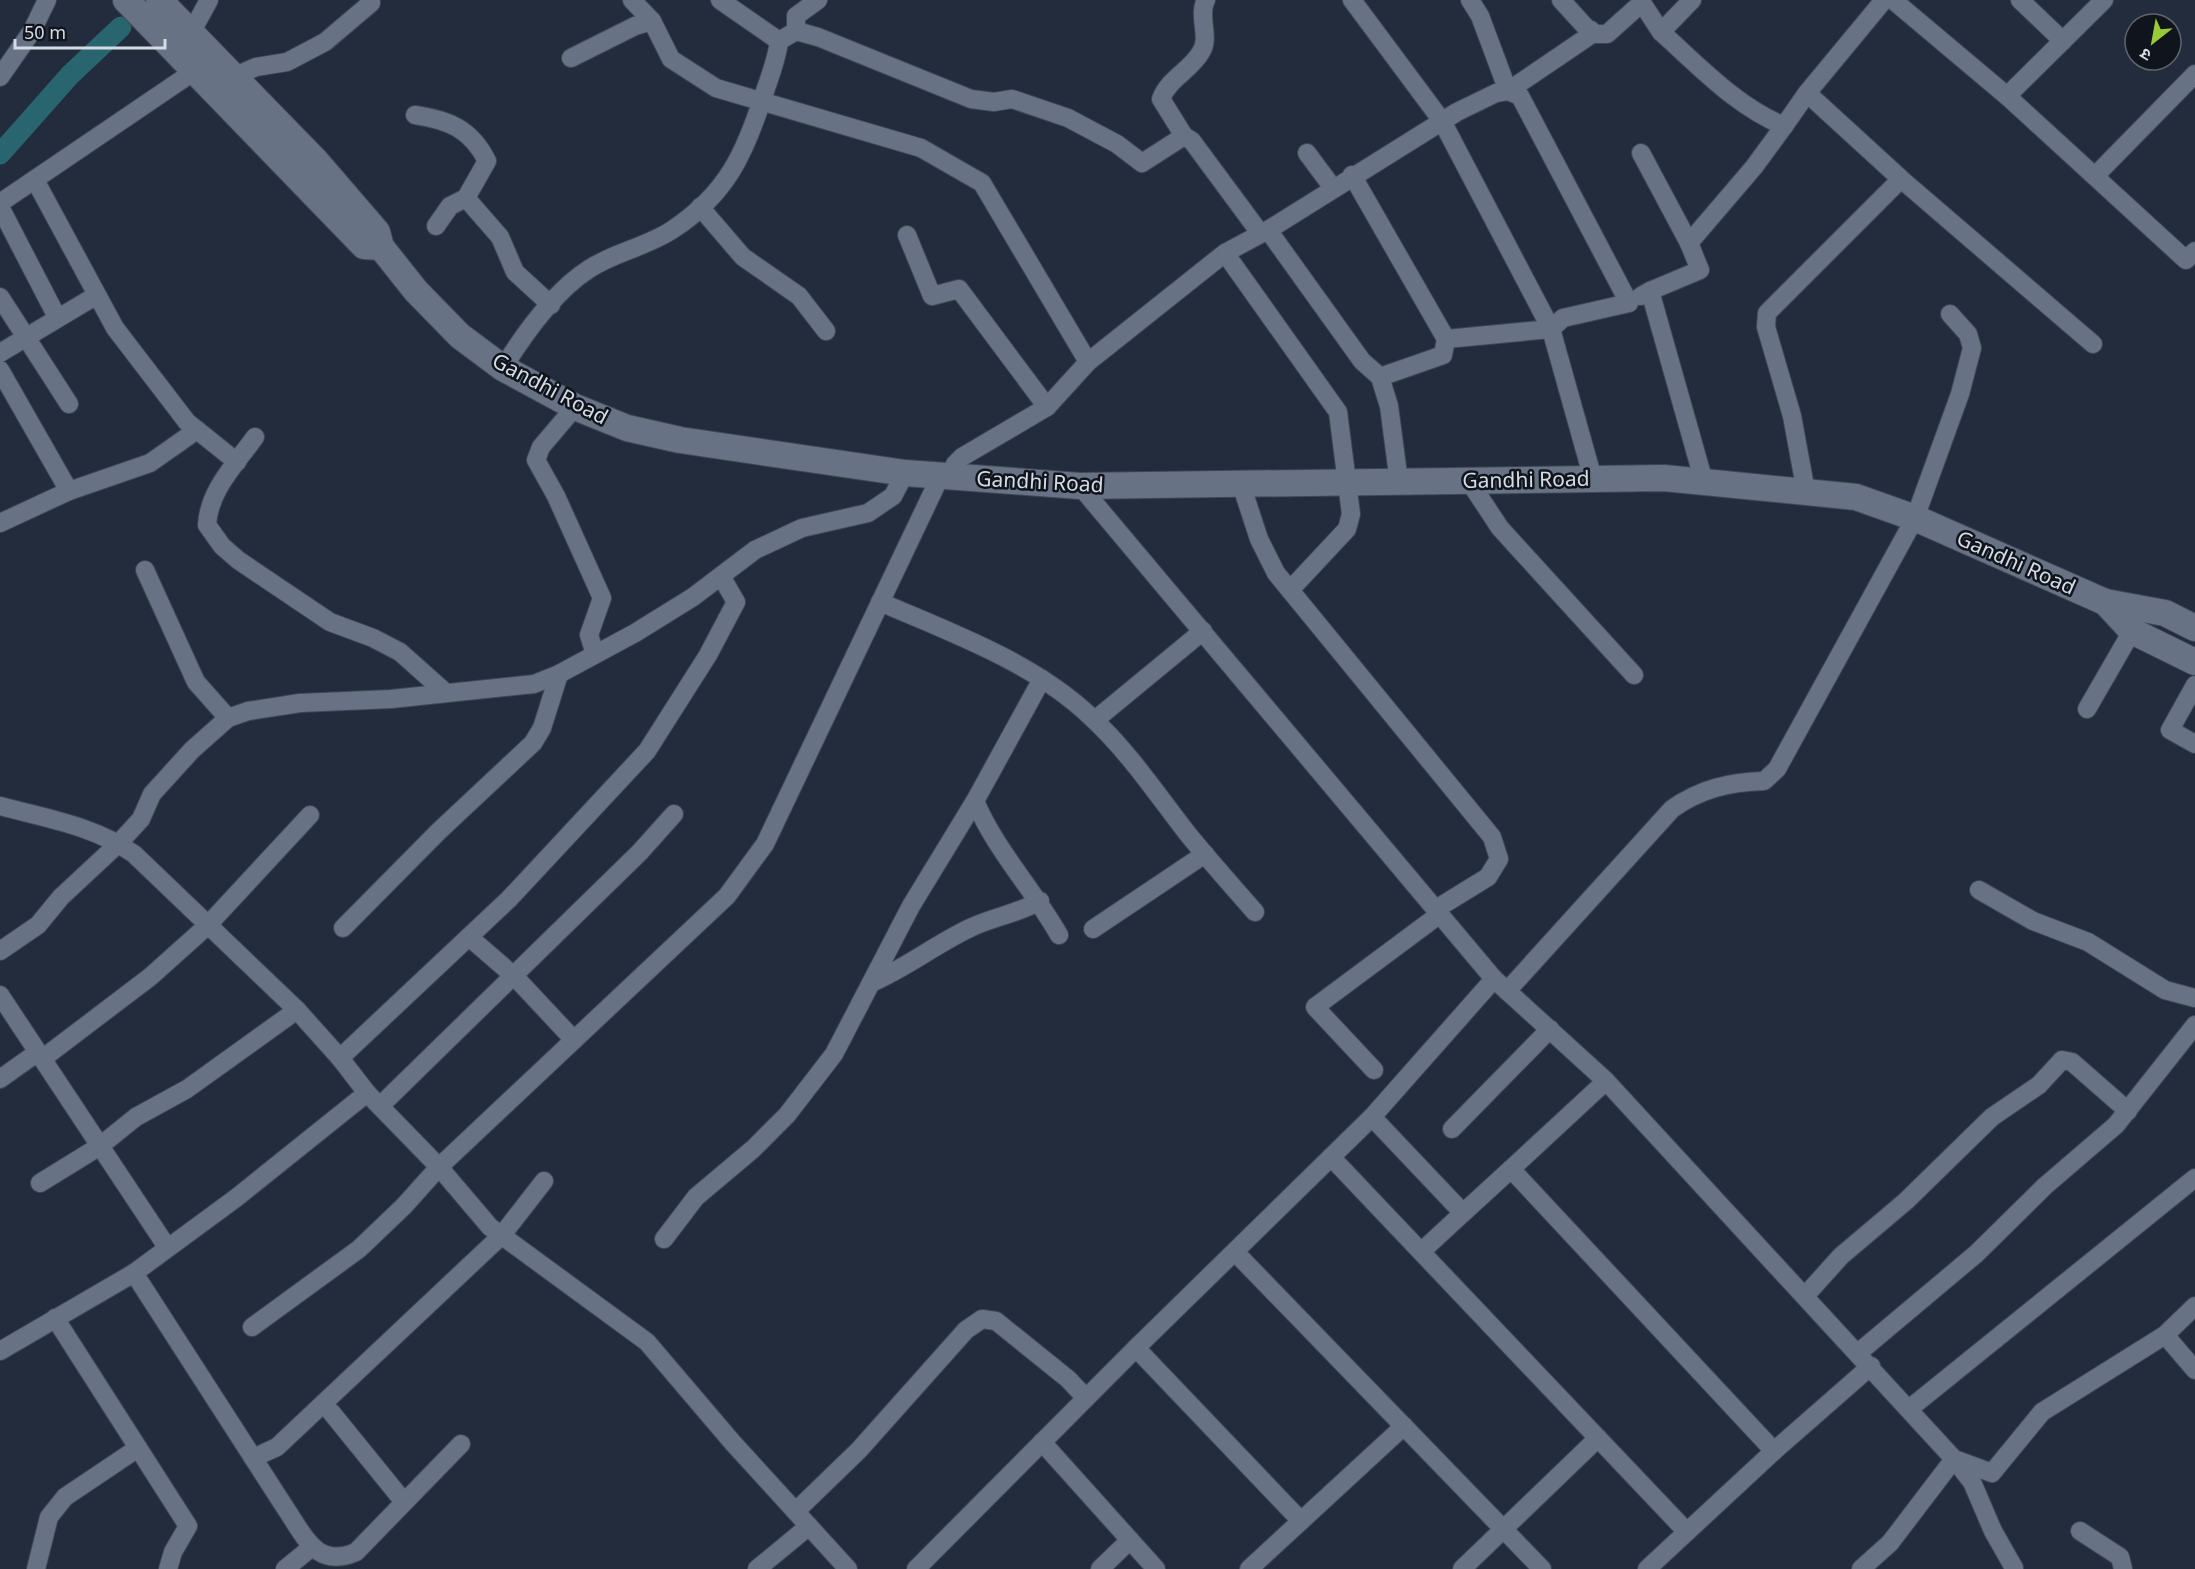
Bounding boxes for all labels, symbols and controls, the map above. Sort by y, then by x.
scale bar [15,12,165,50]
north arrow [2123,12,2183,72]
text: 50 m [24,20,66,44]
text: उ [2135,43,2155,67]
street label: Gandhi Road [488,346,613,430]
street label: Gandhi Road [976,464,1104,498]
street label: Gandhi Road [1462,464,1590,494]
street label: Gandhi Road [1953,523,2080,601]

